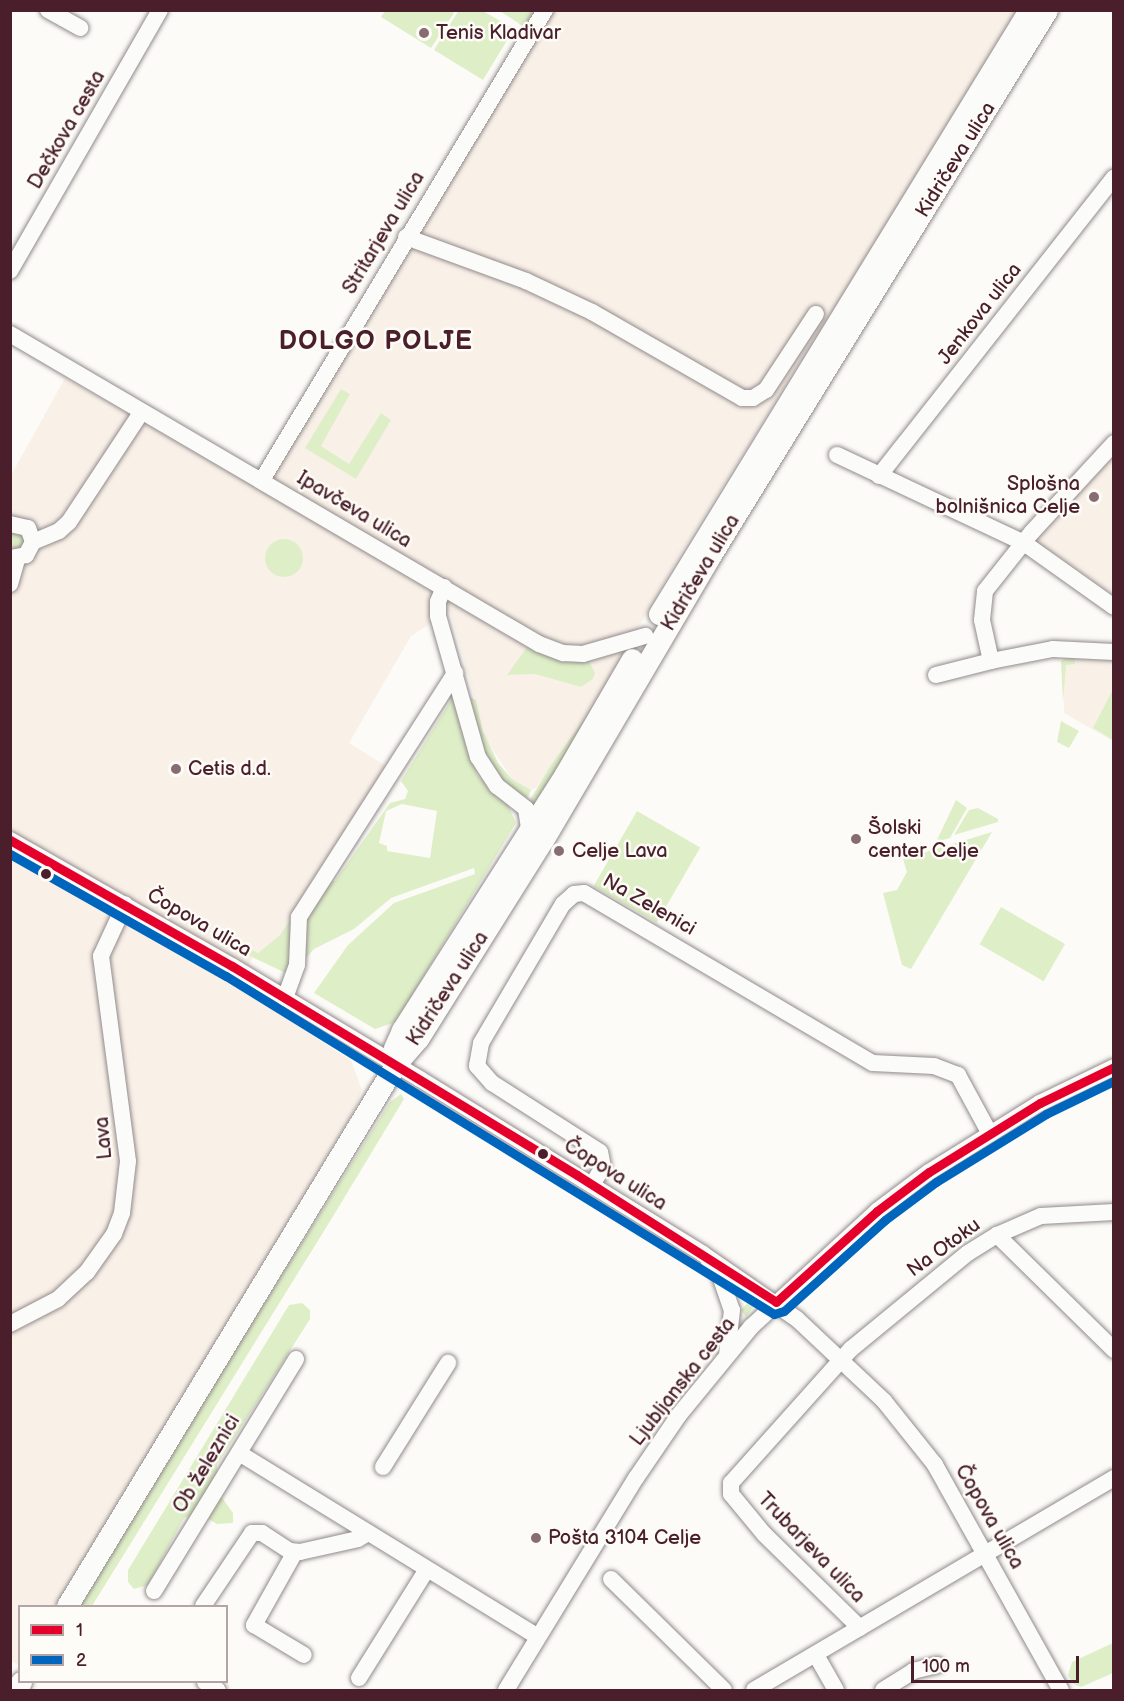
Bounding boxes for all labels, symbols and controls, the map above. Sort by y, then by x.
place label: Tenis Kladivar [436,21,561,45]
marker: Tenis Kladivar [417,26,431,40]
street label: Dečkova cesta [23,66,111,194]
street label: Kidričeva ulica [911,98,1001,222]
street label: Stritarjeva ulica [338,167,430,299]
street label: Jenkova ulica [933,258,1027,370]
district label: DOLGO POLJE [279,326,473,358]
street label: Ipavčeva ulica [292,466,416,554]
place label: Splošna bolnišnica Celje [935,473,1080,520]
marker: Splošna bolnišnica Celje [1085,488,1103,506]
street label: Kidričeva ulica [657,510,745,636]
place label: Cetis d.d. [188,757,271,781]
marker: Cetis d.d. [169,762,183,776]
place label: Šolski center Celje [868,816,979,863]
marker: Šolski center Celje [849,832,863,846]
place label: Celje Lava [572,839,667,863]
marker: Celje Lava [550,842,568,860]
unlabelled marker [40,868,52,880]
street label: Na Zelenici [598,869,700,941]
street label: Čopova ulica [142,883,256,963]
street label: Kidričeva ulica [402,927,494,1051]
street label: Lava [90,1116,118,1160]
street label: Čopova ulica [559,1134,671,1216]
unlabelled marker [537,1148,549,1160]
street label: Na Otoku [903,1213,985,1283]
street label: Ljubljanska cesta [625,1313,741,1451]
street label: Ob železnici [168,1410,246,1518]
street label: Čopova ulica [949,1460,1029,1574]
street label: Trubarjeva ulica [752,1488,870,1608]
place label: Pošta 3104 Celje [548,1526,701,1550]
marker: Pošta 3104 Celje [529,1531,543,1545]
legend [18,1605,228,1683]
text: 1 [76,1620,83,1641]
scale bar [914,1644,1082,1682]
text: 2 [76,1650,87,1671]
text: 100 m [922,1656,970,1677]

